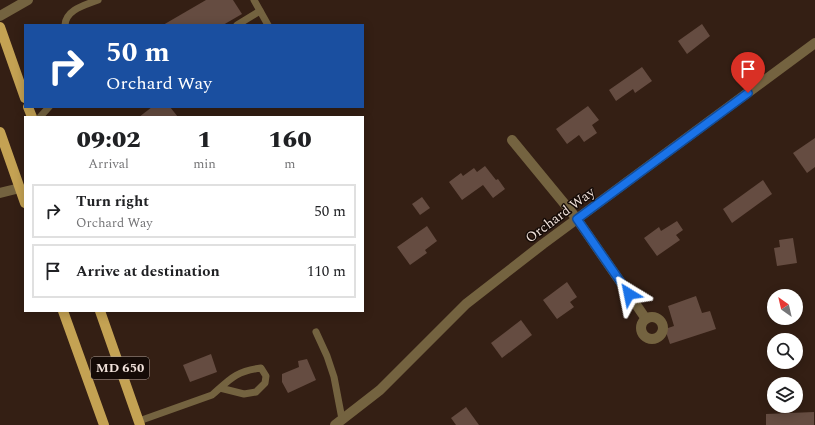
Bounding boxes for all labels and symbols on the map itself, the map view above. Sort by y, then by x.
pin [731,52,765,93]
street label: Orchard Way [521,181,600,248]
position arrow [608,273,650,315]
north arrow [767,289,803,325]
road number: MD 650 [91,357,149,379]

